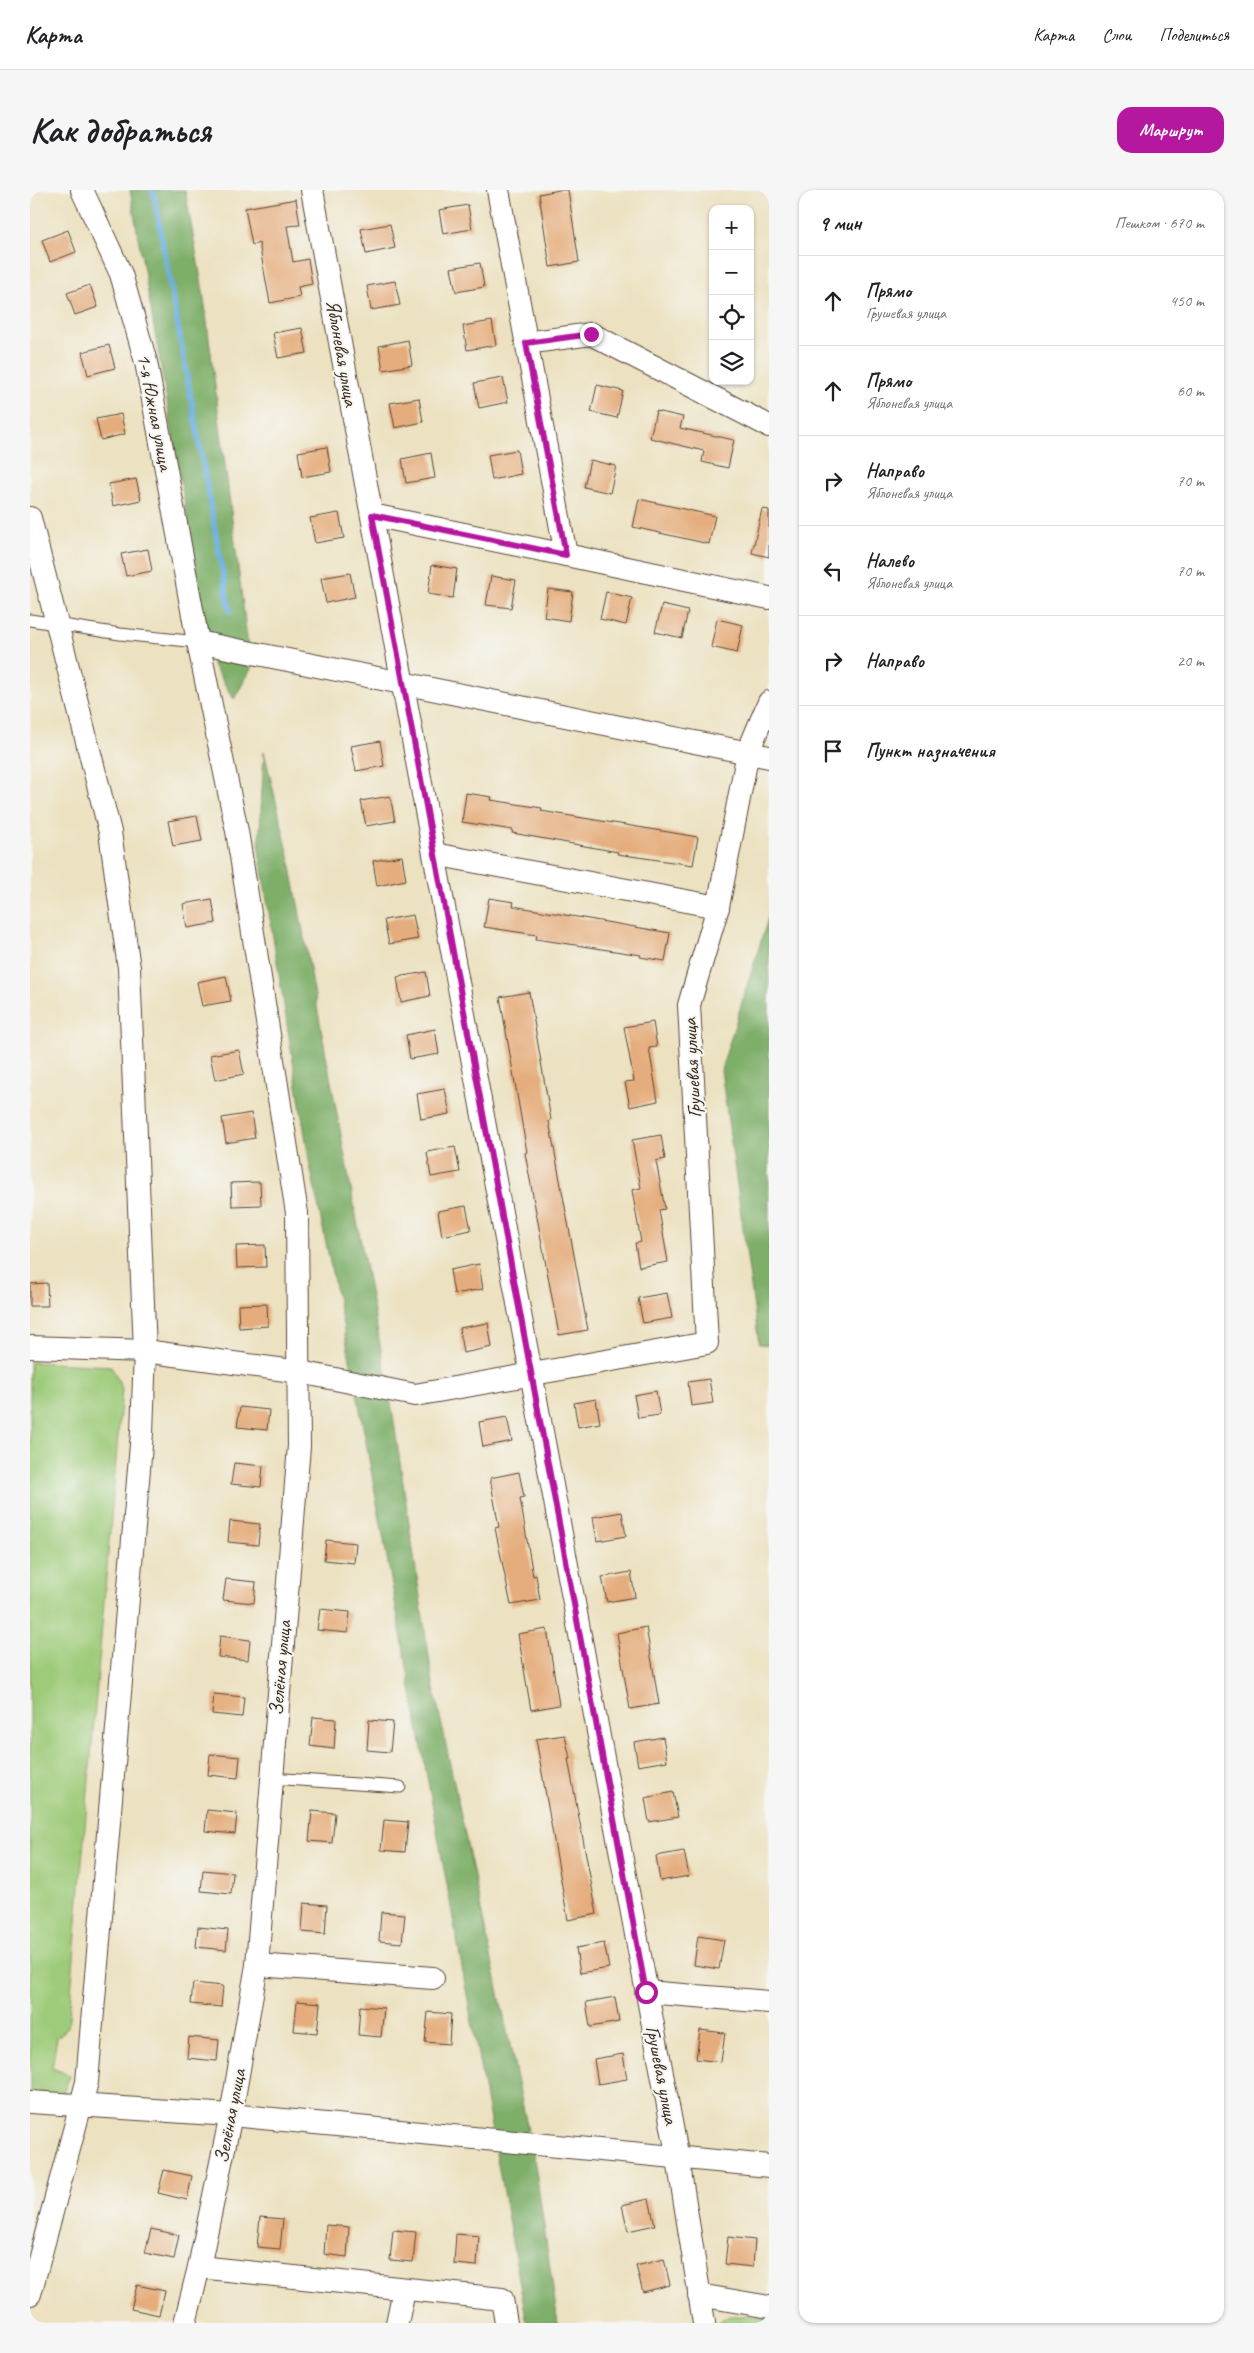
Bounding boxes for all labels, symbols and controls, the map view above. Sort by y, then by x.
text: Карта [25,20,82,50]
text: Карта [1033,24,1074,46]
text: Слои [1102,24,1131,46]
text: Поделиться [1159,24,1229,46]
button: Маршрут [1117,107,1224,153]
text: Как добраться [30,108,211,153]
map controls [709,205,754,385]
button: + [709,205,754,250]
text: 9 мин [819,210,861,236]
text: Пешком · 670 m [1115,213,1204,233]
button: − [709,250,754,295]
text: Прямо [866,279,911,303]
icon: ahead [819,287,847,315]
text: 450 m [1170,291,1204,311]
button: locate [709,295,754,340]
street label: Яблоневая улица [320,298,364,409]
text: Грушевая улица [866,303,946,323]
route end [580,323,603,346]
button: layers [709,340,754,385]
street label: 1-я Южная улица [131,351,179,474]
text: Прямо [866,369,911,393]
icon: ahead [819,377,847,405]
text: 60 m [1177,381,1204,401]
text: Яблоневая улица [866,393,952,413]
text: Направо [866,459,924,483]
icon: right [819,467,847,495]
text: 70 m [1177,471,1204,491]
text: Яблоневая улица [866,483,952,503]
text: Налево [866,549,914,573]
icon: left [819,557,847,585]
text: 70 m [1177,561,1204,581]
text: Яблоневая улица [866,573,952,593]
icon: right [819,647,847,675]
text: Направо [866,649,924,673]
text: 20 m [1177,651,1204,671]
icon: arrive [819,737,847,765]
text: Пункт назначения [866,739,995,763]
street label: Грушевая улица [677,1016,707,1119]
street label: Зелёная улица [263,1618,297,1716]
route start [635,1981,658,2004]
street label: Грушевая улица [640,2024,684,2128]
street label: Зелёная улица [209,2065,252,2165]

